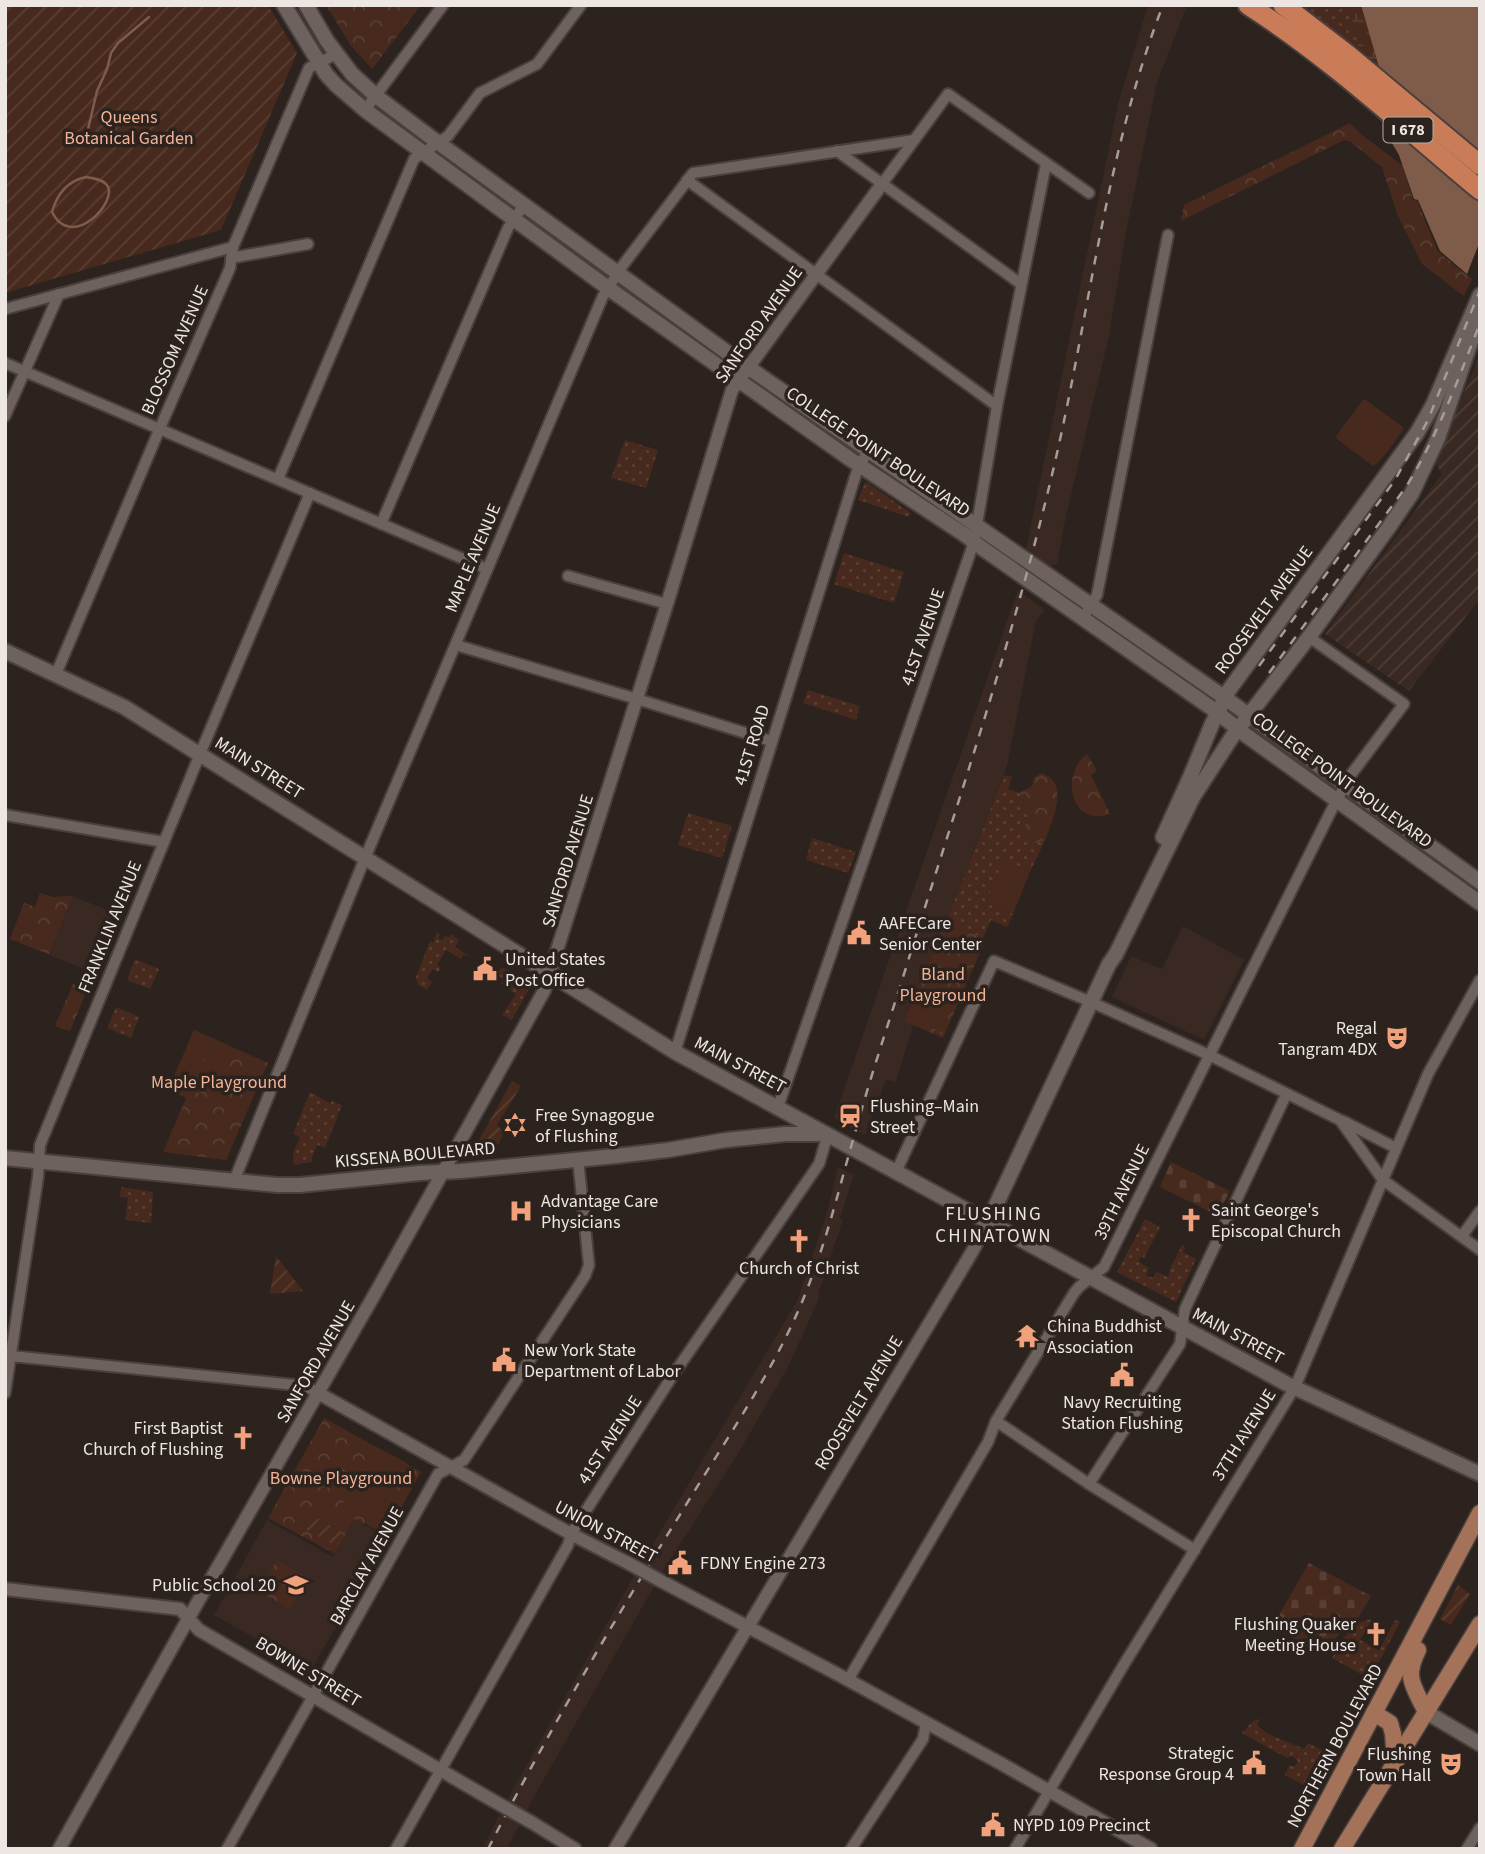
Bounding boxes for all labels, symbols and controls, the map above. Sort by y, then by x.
park label: Queens Botanical Garden [64,105,194,151]
road number: I 678 [1384,118,1432,142]
street label: SANFORD AVENUE [709,261,809,389]
street label: BLOSSOM AVENUE [135,281,215,419]
street label: COLLEGE POINT BOULEVARD [781,381,975,523]
street label: MAPLE AVENUE [439,500,507,616]
street label: ROOSEVELT AVENUE [1209,541,1319,679]
street label: 41ST AVENUE [895,585,951,689]
street label: 41ST ROAD [728,702,776,788]
street label: COLLEGE POINT BOULEVARD [1247,706,1437,854]
street label: MAIN STREET [210,731,309,805]
street label: SANFORD AVENUE [536,792,600,930]
street label: FRANKLIN AVENUE [72,857,148,997]
place label: AAFECare Senior Center [879,911,982,957]
public building icon: AAFECare Senior Center [845,919,873,947]
place label: United States Post Office [505,947,605,993]
public building icon: United States Post Office [471,955,499,983]
park label: Bland Playground [900,962,986,1008]
place label: Regal Tangram 4DX [1278,1016,1377,1062]
theatre icon: Regal Tangram 4DX [1383,1024,1411,1052]
street label: MAIN STREET [690,1030,791,1100]
park label: Maple Playground [151,1070,287,1095]
place label: Flushing–Main Street [870,1094,979,1140]
station icon: Flushing–Main Street [836,1102,864,1130]
place label: Free Synagogue of Flushing [535,1103,654,1149]
synagogue icon: Free Synagogue of Flushing [501,1111,529,1139]
street label: KISSENA BOULEVARD [334,1136,496,1174]
street label: 39TH AVENUE [1088,1140,1156,1244]
place label: Advantage Care Physicians [541,1189,658,1235]
hospital icon: Advantage Care Physicians [507,1197,535,1225]
place label: Saint George's Episcopal Church [1211,1198,1341,1244]
district label: FLUSHING CHINATOWN [935,1201,1053,1250]
church icon: Saint George's Episcopal Church [1177,1206,1205,1234]
church icon: Church of Christ [785,1227,813,1255]
place label: Church of Christ [739,1256,859,1281]
street label: SANFORD AVENUE [271,1296,361,1428]
street label: MAIN STREET [1188,1301,1289,1371]
place label: China Buddhist Association [1047,1314,1162,1360]
temple icon: China Buddhist Association [1013,1322,1041,1350]
street label: ROOSEVELT AVENUE [809,1331,909,1475]
place label: New York State Department of Labor [524,1338,682,1384]
public building icon: New York State Department of Labor [490,1346,518,1374]
public building icon: Navy Recruiting Station Flushing [1108,1361,1136,1389]
street label: 37TH AVENUE [1206,1384,1282,1486]
place label: Navy Recruiting Station Flushing [1061,1390,1183,1436]
street label: 41ST AVENUE [572,1391,648,1489]
place label: First Baptist Church of Flushing [83,1416,223,1462]
church icon: First Baptist Church of Flushing [229,1424,257,1452]
park label: Bowne Playground [270,1466,412,1491]
street label: UNION STREET [550,1494,662,1570]
street label: BARCLAY AVENUE [324,1502,410,1630]
public building icon: FDNY Engine 273 [666,1549,694,1577]
place label: FDNY Engine 273 [700,1551,826,1576]
school or university icon: Public School 20 [282,1571,310,1599]
place label: Public School 20 [152,1573,276,1598]
place label: Flushing Quaker Meeting House [1234,1612,1357,1658]
church icon: Flushing Quaker Meeting House [1362,1620,1390,1648]
street label: BOWNE STREET [251,1631,366,1714]
street label: NORTHERN BOULEVARD [1281,1660,1389,1832]
place label: Strategic Response Group 4 [1099,1741,1234,1787]
place label: Flushing Town Hall [1356,1742,1431,1788]
public building icon: Strategic Response Group 4 [1240,1749,1268,1777]
theatre icon: Flushing Town Hall [1437,1750,1465,1778]
public building icon: NYPD 109 Precinct [979,1811,1007,1839]
place label: NYPD 109 Precinct [1013,1813,1150,1838]

